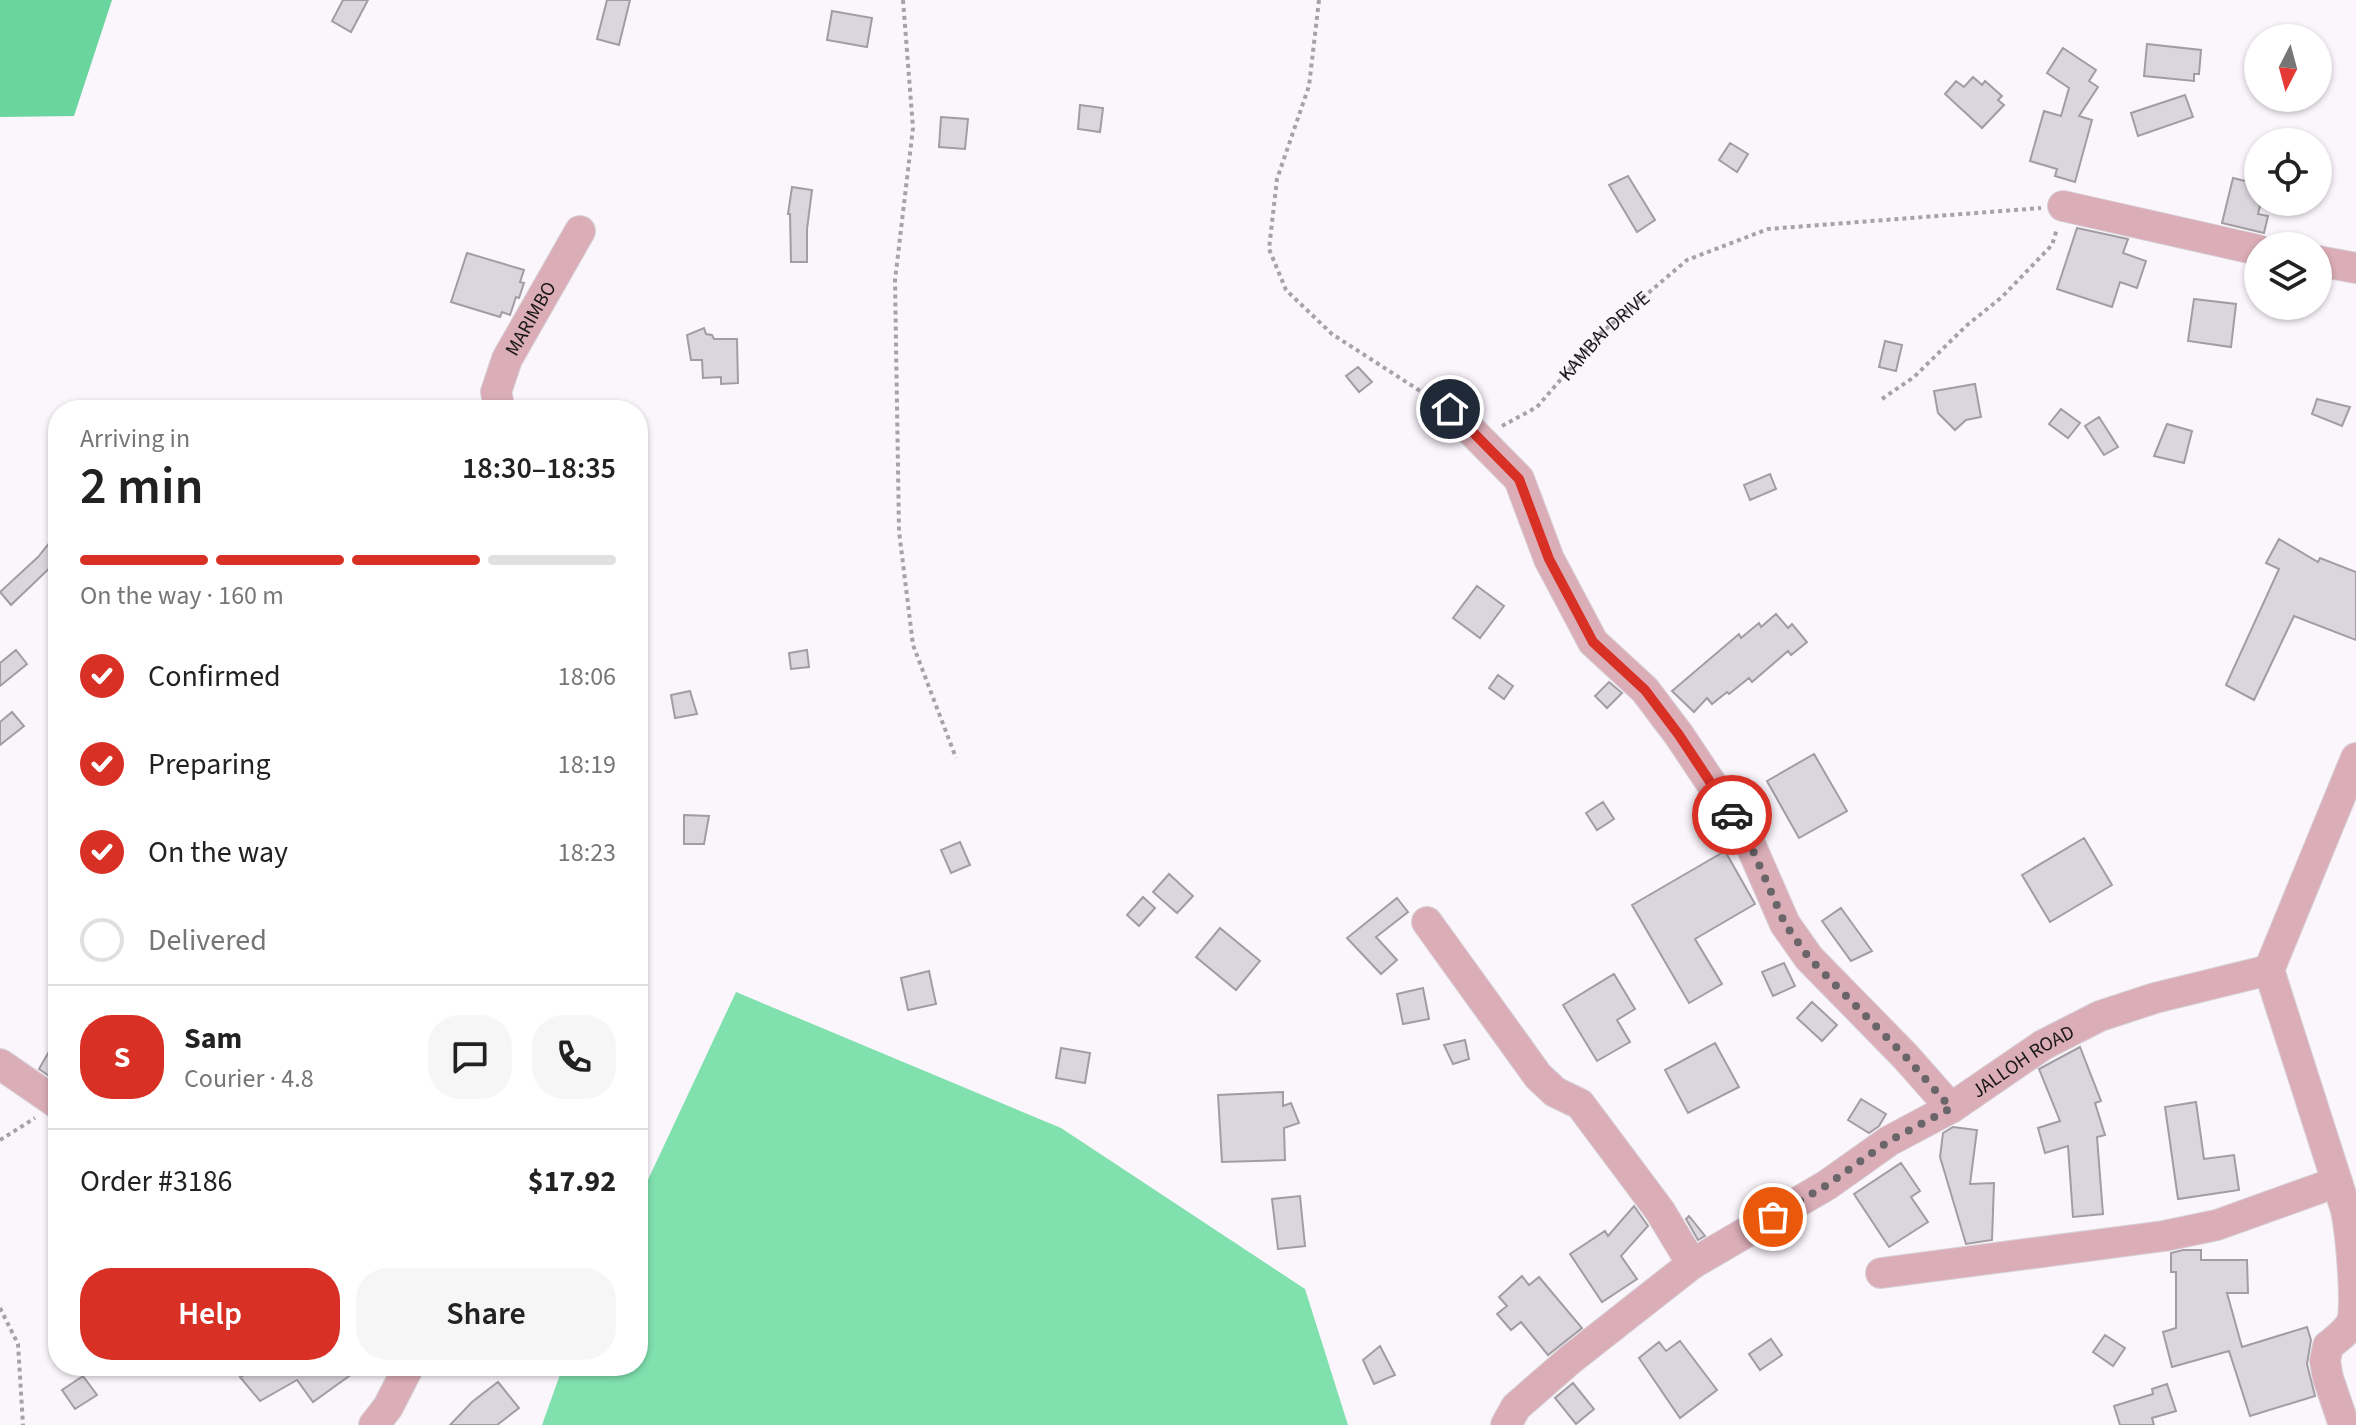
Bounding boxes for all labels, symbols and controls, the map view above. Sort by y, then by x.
north arrow [2244,24,2332,112]
map controls [2244,24,2332,320]
button: locate [2244,128,2332,216]
button: layers [2244,232,2332,320]
street label: MARIMBO [499,276,563,361]
street label: KAMBAI DRIVE [1553,285,1656,387]
pin [1416,375,1484,443]
icon: home [1428,387,1472,431]
text: Arriving in [80,420,190,457]
text: 18:30–18:35 [462,447,616,490]
text: 2 min [80,450,204,524]
text: On the way · 160 m [80,577,284,614]
icon: check [80,654,124,698]
text: Confirmed [148,655,281,698]
text: 18:06 [558,658,616,695]
icon: check [80,742,124,786]
text: Preparing [148,743,271,786]
text: 18:19 [558,746,616,783]
courier [1692,775,1772,855]
icon: car [1710,793,1754,837]
icon: check [80,830,124,874]
text: On the way [148,831,288,874]
text: 18:23 [558,834,616,871]
text: Delivered [148,919,267,962]
button: chat [428,1015,512,1099]
button: phone [532,1015,616,1099]
text: Sam [184,1017,242,1060]
street label: JALLOH ROAD [1966,1018,2079,1105]
text: S [114,1036,130,1079]
text: Courier · 4.8 [184,1060,314,1097]
text: Order #3186 [80,1160,233,1203]
text: $17.92 [528,1160,616,1203]
pin [1739,1183,1807,1251]
icon: bag [1751,1195,1795,1239]
button: Help [80,1268,340,1360]
button: Share [356,1268,616,1360]

